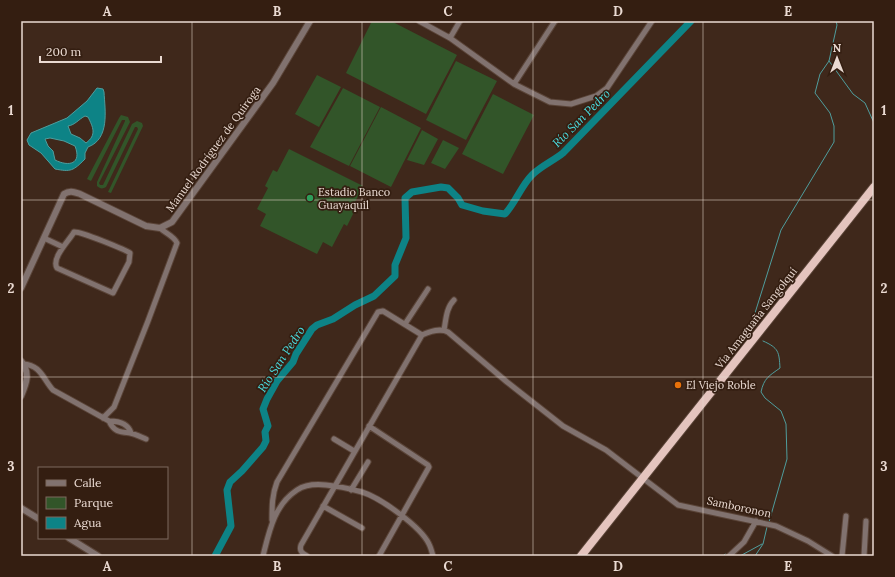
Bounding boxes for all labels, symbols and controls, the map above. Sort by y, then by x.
text: A [103,3,112,20]
text: B [273,3,282,20]
text: C [444,3,453,20]
text: D [613,3,623,20]
text: E [784,3,792,20]
scale bar [40,38,161,64]
north arrow [817,38,857,78]
text: N [833,41,842,55]
text: 200 m [46,44,82,59]
street label: Manuel Rodríguez de Quiroga [163,83,264,215]
water label: Río San Pedro [549,86,613,150]
text: 1 [8,102,14,119]
text: 1 [881,102,887,119]
place label: Estadio Banco Guayaquil [318,185,390,212]
marker: Estadio Banco Guayaquil [305,193,315,203]
street label: Vía Amaguaña Sangolquí [711,265,800,372]
text: 2 [8,280,15,297]
text: 2 [881,280,888,297]
water label: Río San Pedro [254,323,308,395]
place label: El Viejo Roble [686,378,756,392]
marker: El Viejo Roble [673,380,683,390]
text: 3 [7,458,15,475]
text: 3 [880,458,888,475]
legend [38,467,168,539]
text: Calle [74,475,102,490]
street label: Samboronon [706,493,773,521]
text: Parque [74,495,114,510]
text: Agua [73,515,102,530]
text: A [103,558,112,575]
text: B [273,558,282,575]
text: C [444,558,453,575]
text: D [613,558,623,575]
text: E [784,558,792,575]

